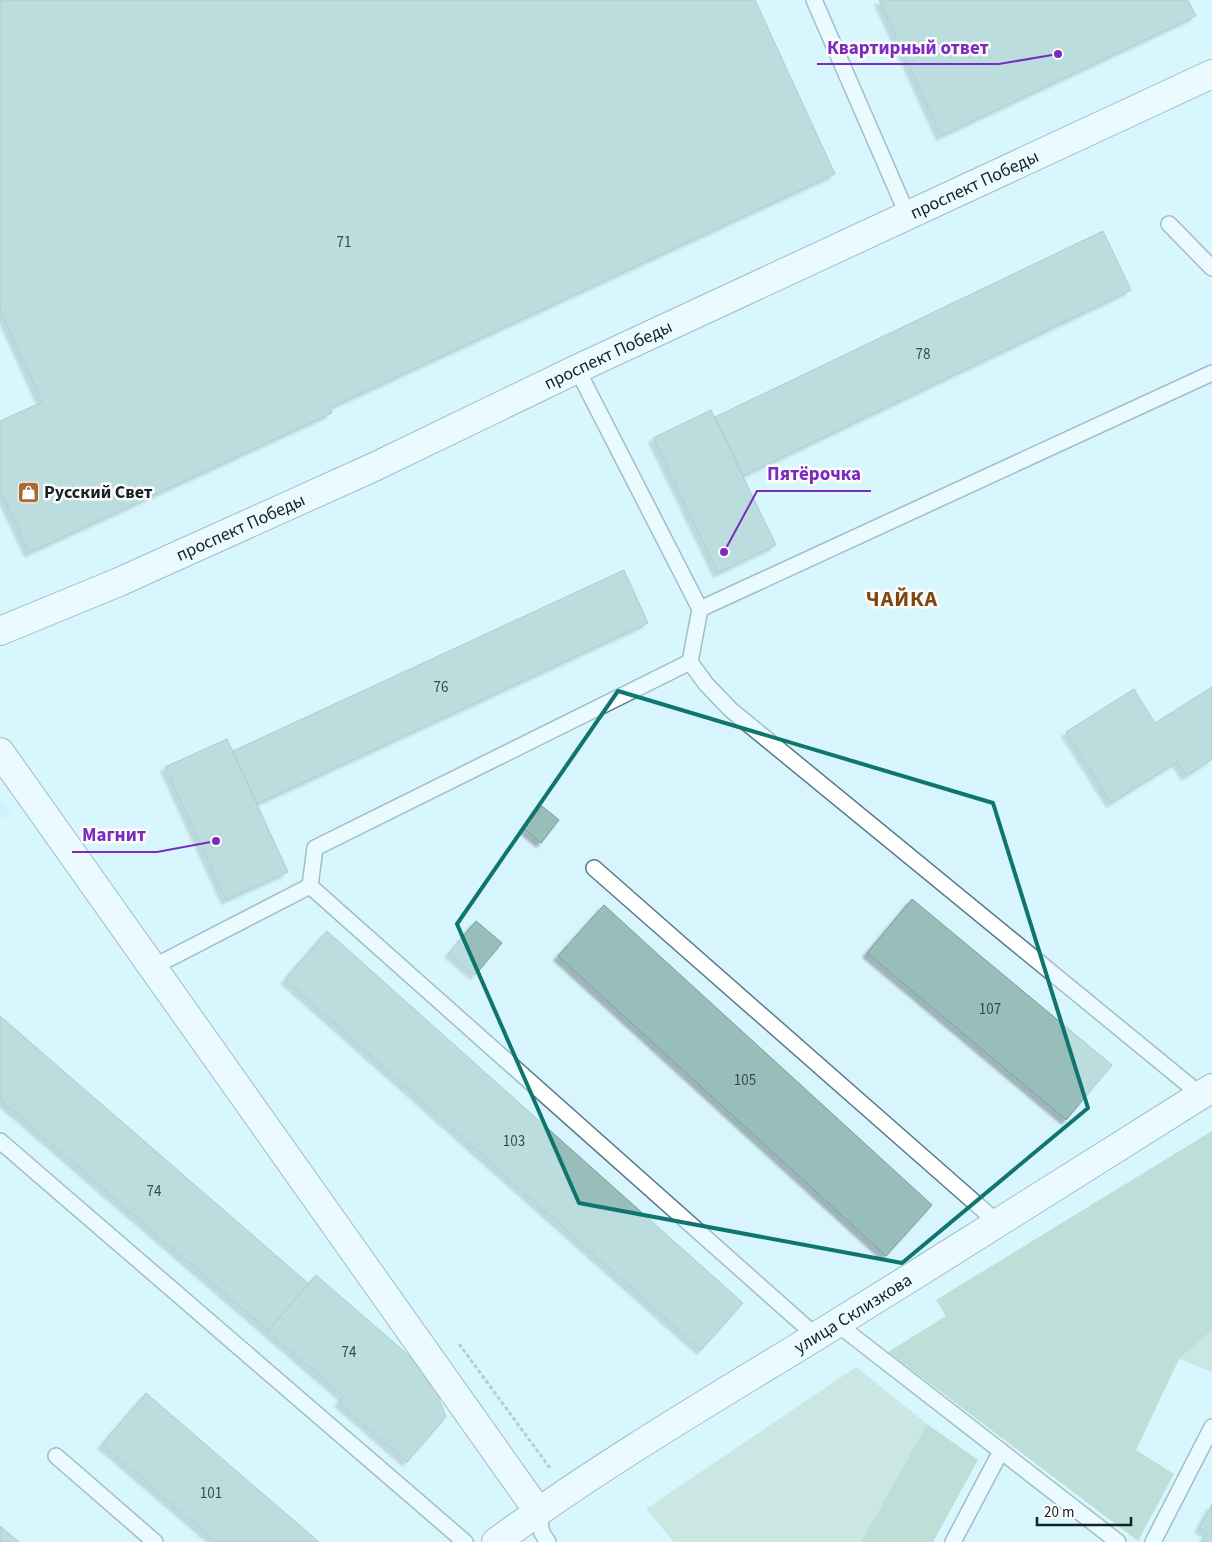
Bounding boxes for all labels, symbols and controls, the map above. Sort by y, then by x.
callout: Квартирный ответ [817,30,999,64]
text: Квартирный ответ [827,35,989,62]
street label: проспект Победы [906,144,1043,225]
house number: 71 [337,232,351,253]
street label: проспект Победы [540,314,676,396]
house number: 78 [916,344,930,365]
callout: Пятёрочка [757,457,871,491]
text: Пятёрочка [767,461,861,488]
shop icon: Русский Свет [16,480,40,504]
place label: Русский Свет [44,480,153,505]
street label: проспект Победы [172,487,309,567]
district label: ЧАЙКА [866,583,938,615]
house number: 76 [434,677,448,698]
callout: Магнит [72,818,157,852]
text: Магнит [82,822,146,849]
house number: 107 [979,999,1001,1020]
house number: 105 [734,1070,756,1091]
house number: 103 [503,1131,525,1152]
house number: 74 [147,1181,162,1202]
street label: улица Склизкова [789,1267,917,1359]
house number: 74 [342,1342,357,1363]
house number: 101 [200,1483,222,1504]
scale bar [1037,1494,1131,1526]
text: 20 m [1044,1502,1074,1523]

